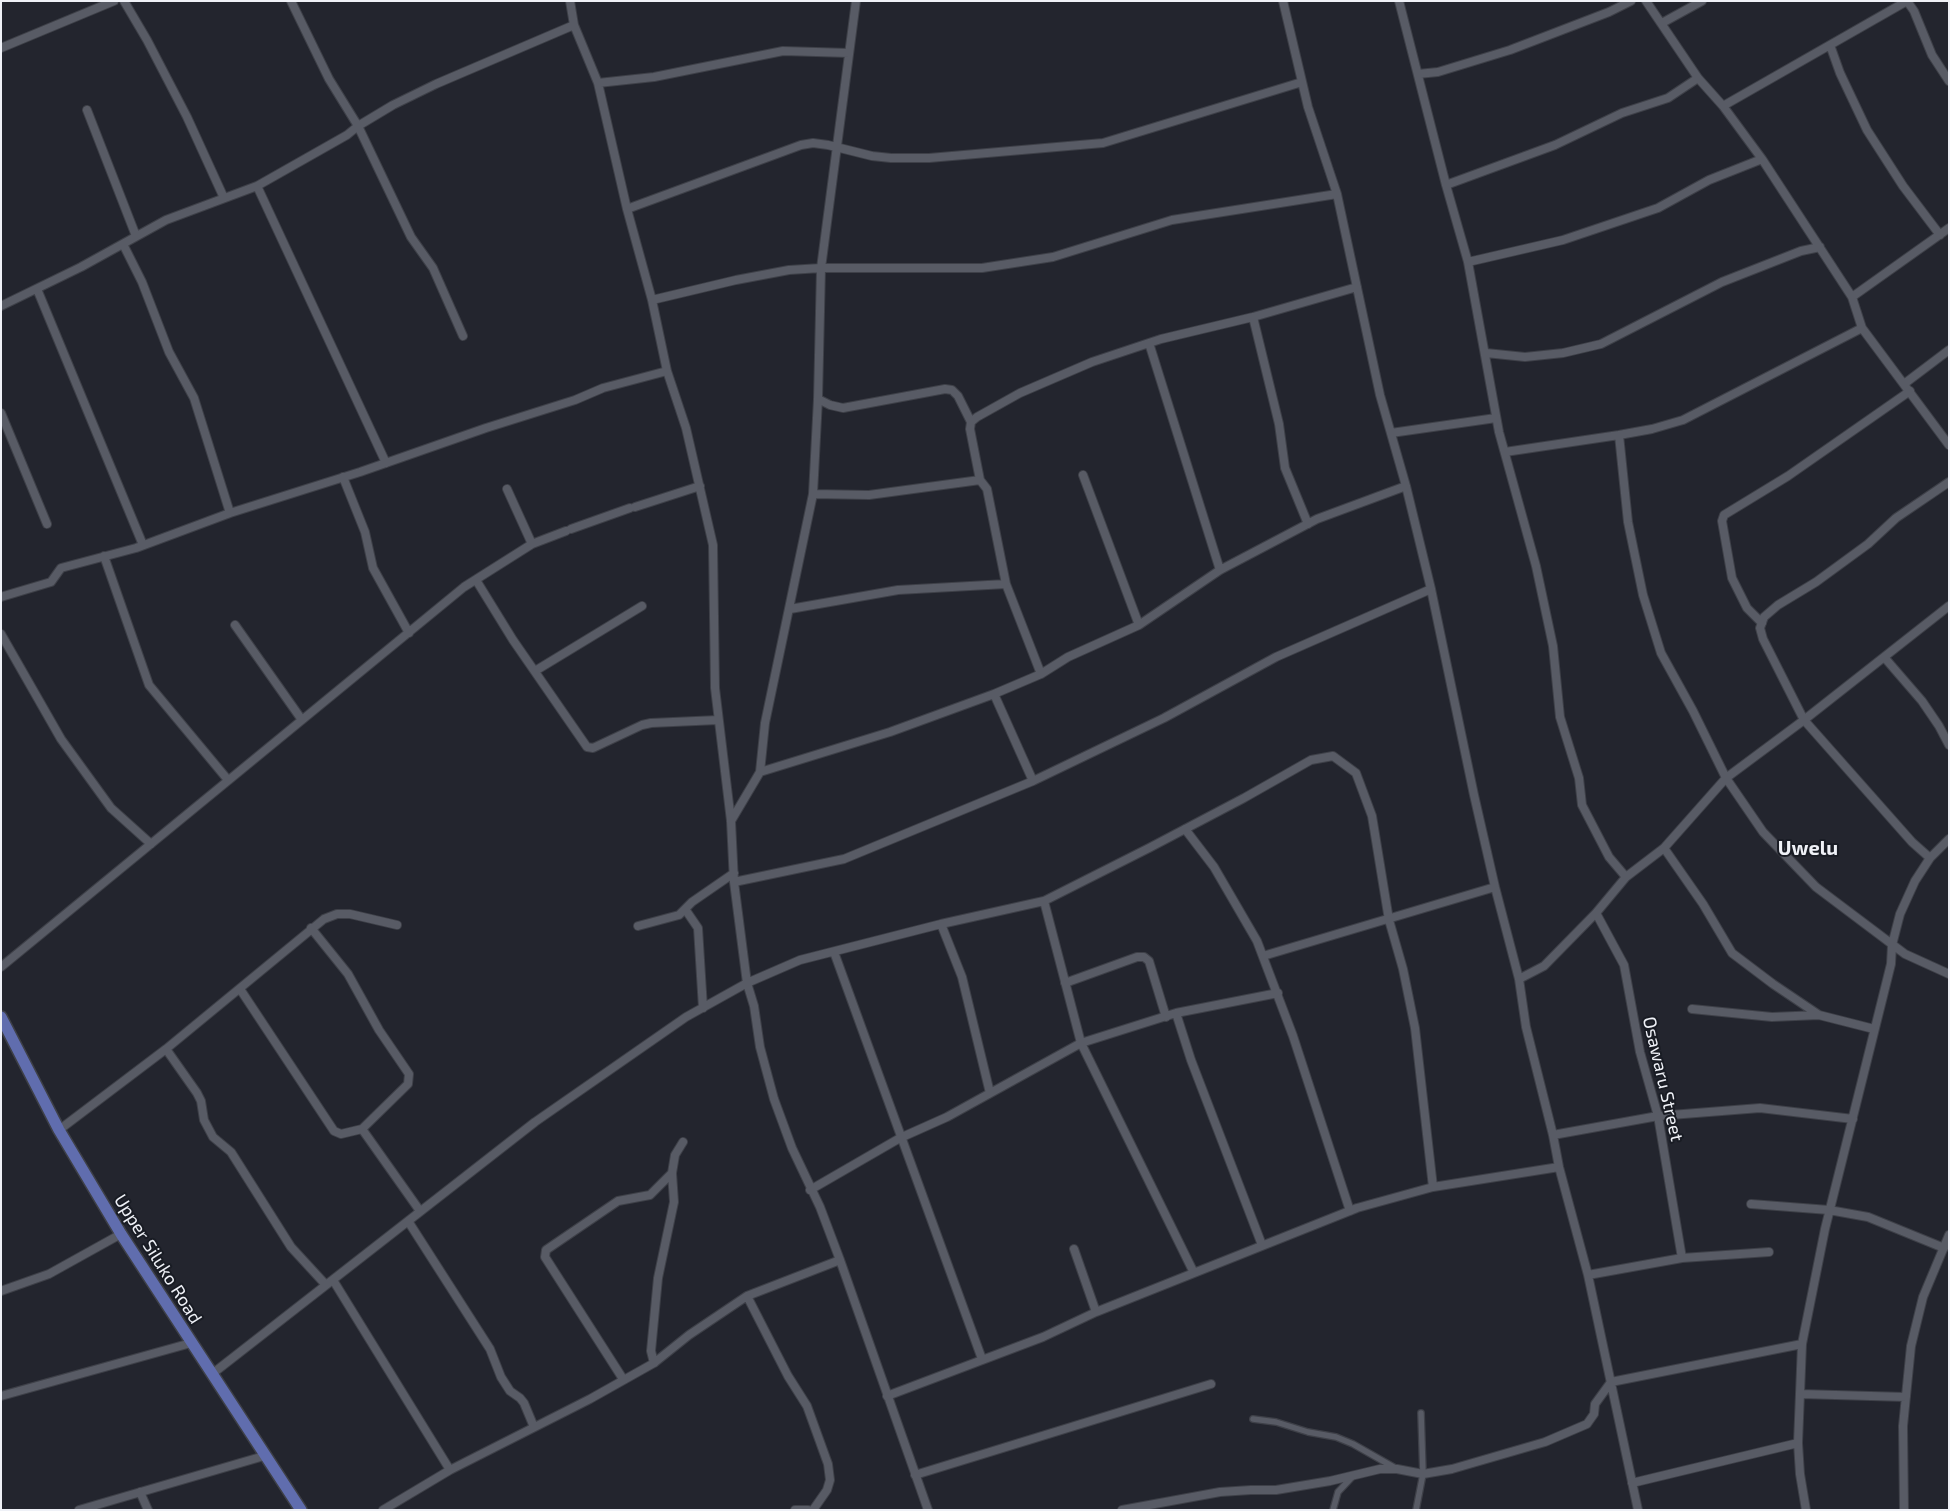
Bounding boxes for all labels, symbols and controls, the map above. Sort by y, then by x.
district label: Uwelu [1778,836,1838,860]
street label: Osawaru Street [1638,1015,1688,1143]
street label: Upper Siluko Road [109,1190,207,1328]

